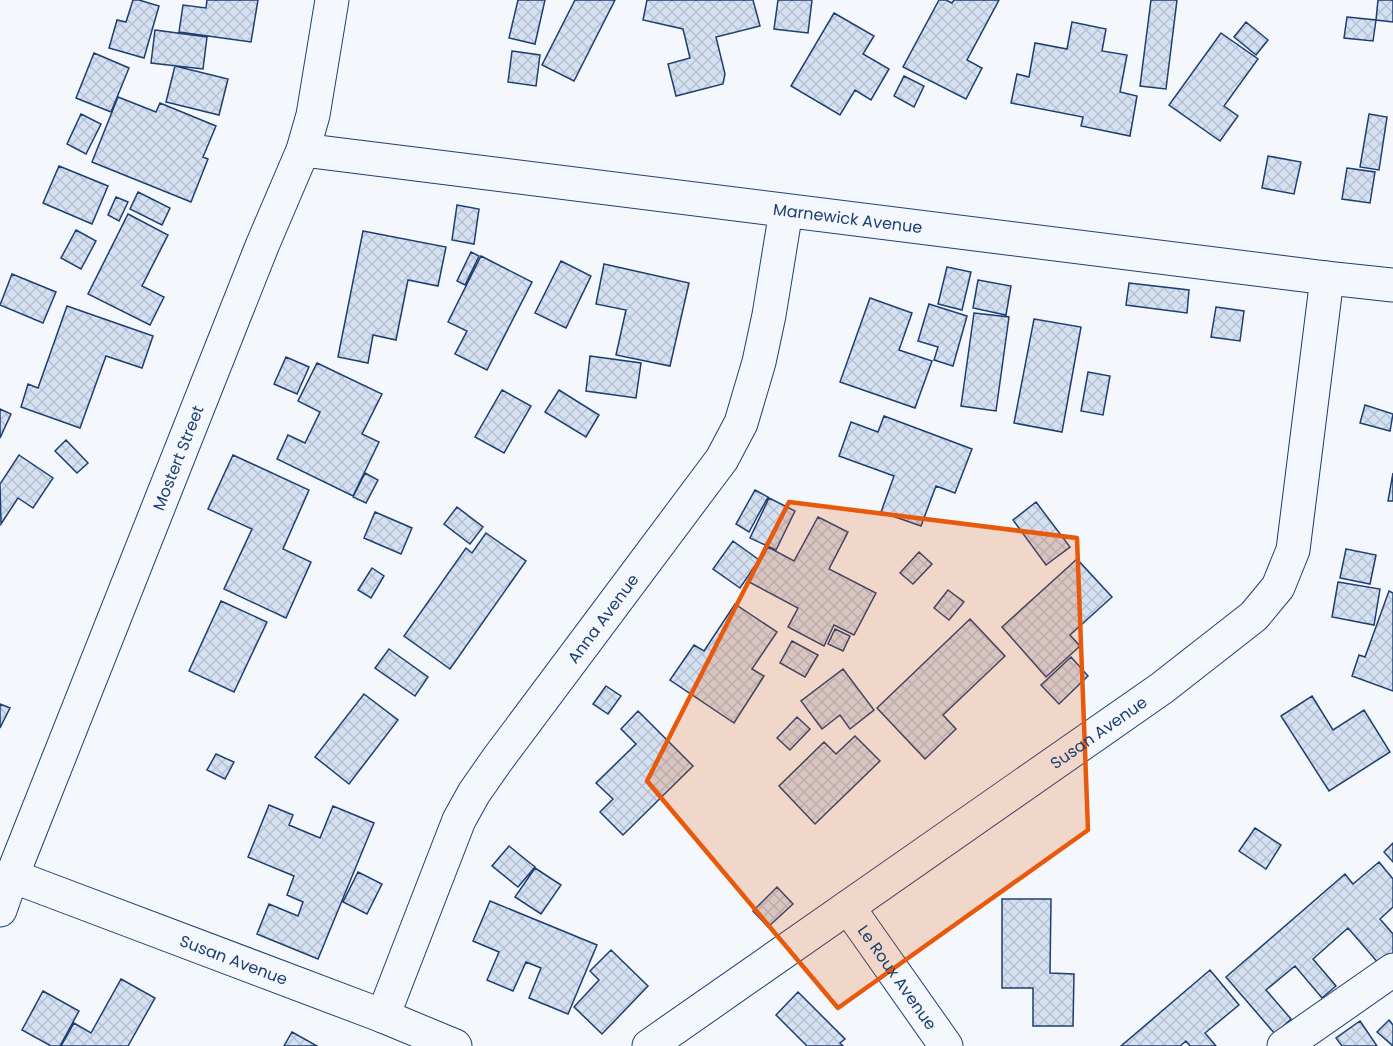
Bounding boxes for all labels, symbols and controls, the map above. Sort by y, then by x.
street label: Marnewick Avenue [772,198,924,239]
street label: Mostert Street [147,402,210,514]
street label: Anna Avenue [562,569,644,668]
street label: Susan Avenue [1046,691,1152,775]
street label: Le Roux Avenue [852,921,942,1035]
street label: Susan Avenue [176,929,291,991]

